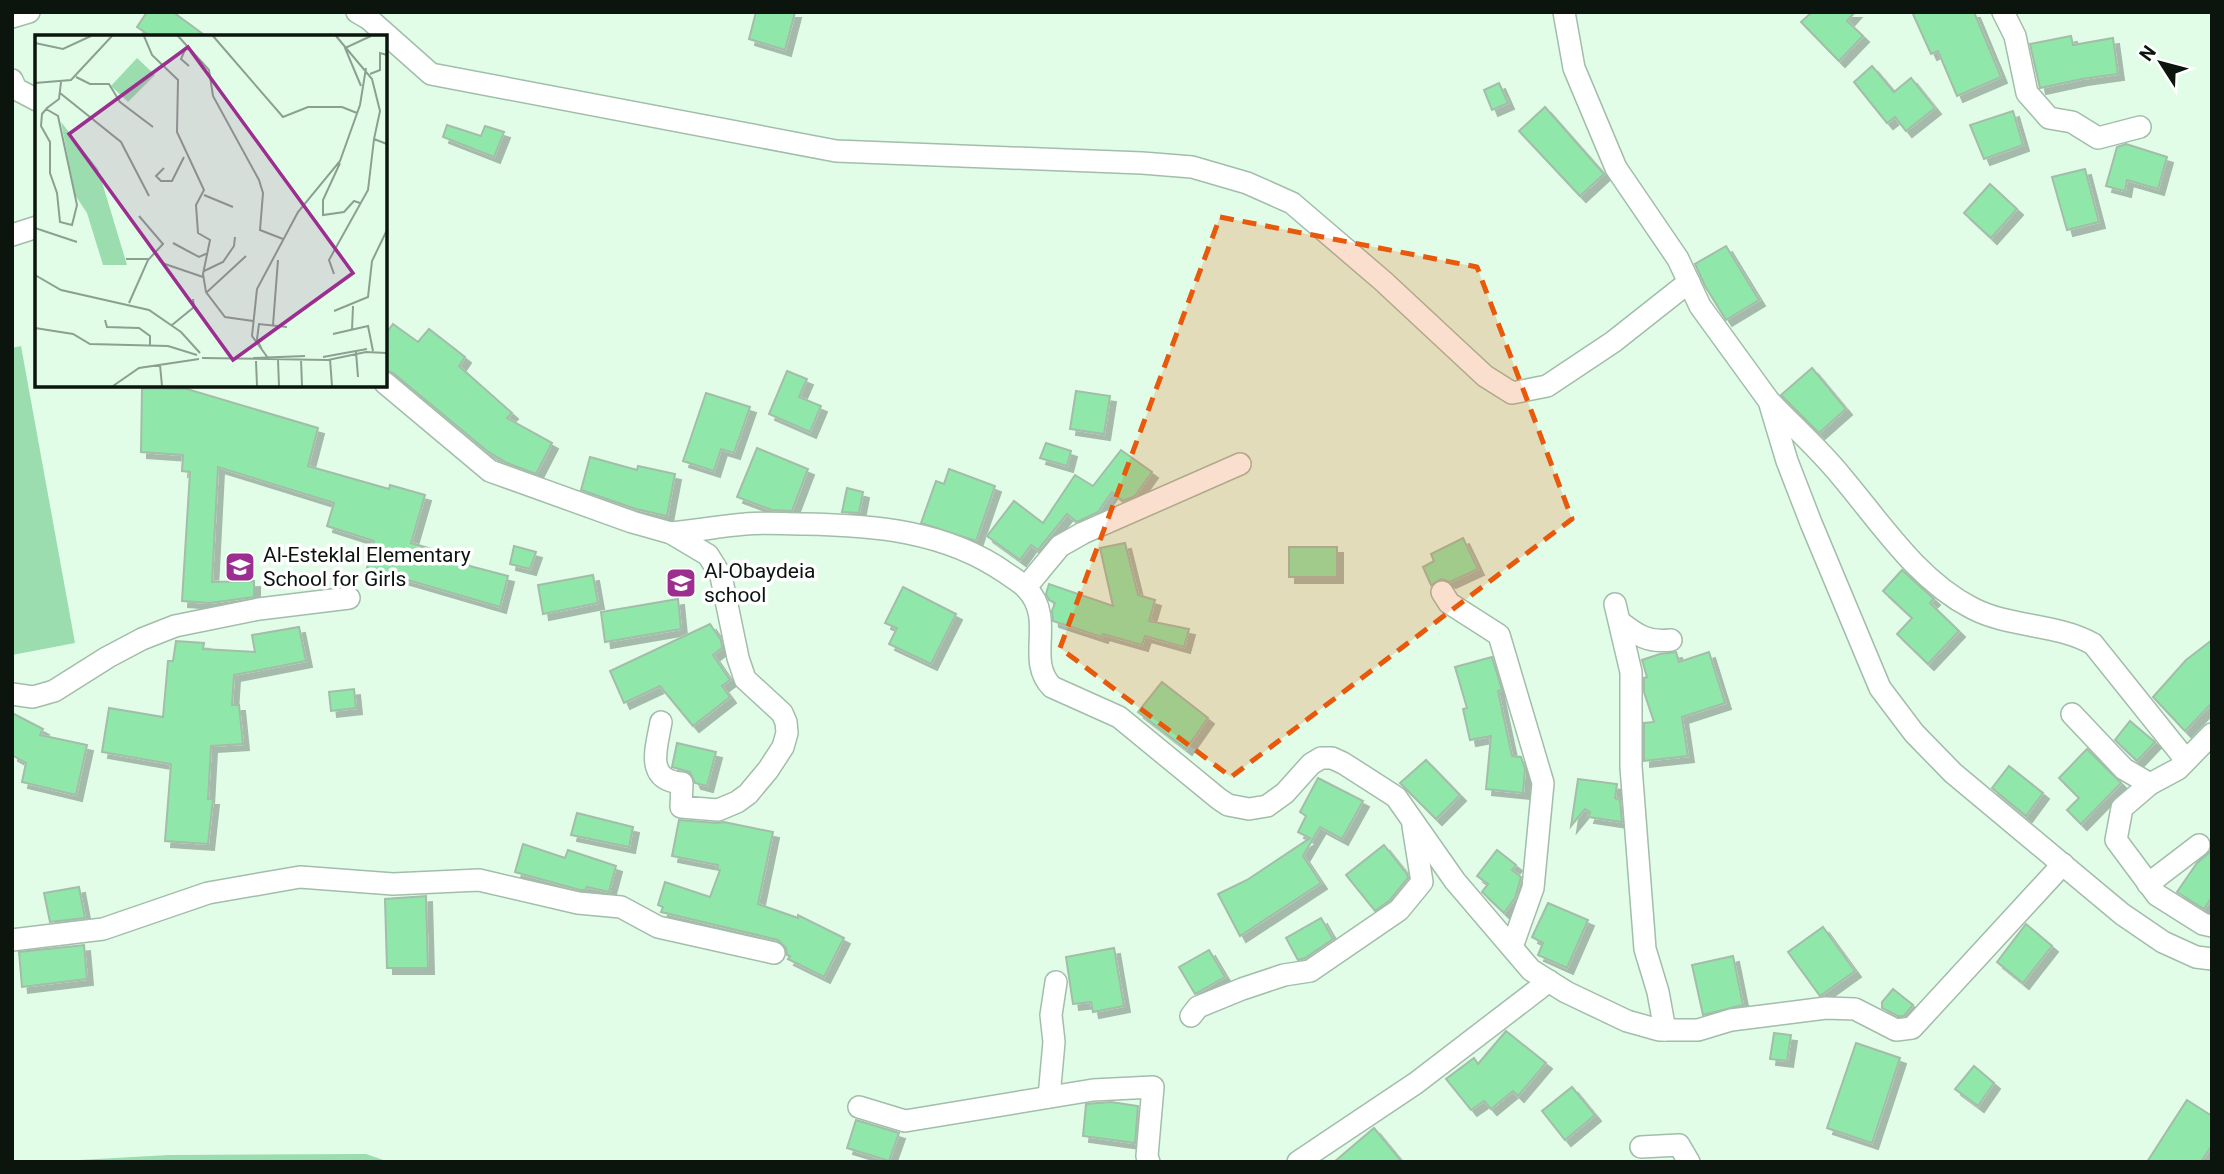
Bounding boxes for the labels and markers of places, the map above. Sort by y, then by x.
place label: Al-Esteklal Elementary School for Girls [263,543,471,591]
school or university icon: Al-Esteklal Elementary School for Girls [223,550,257,584]
place label: Al-Obaydeia school [704,559,815,607]
school or university icon: Al-Obaydeia school [664,566,698,600]

